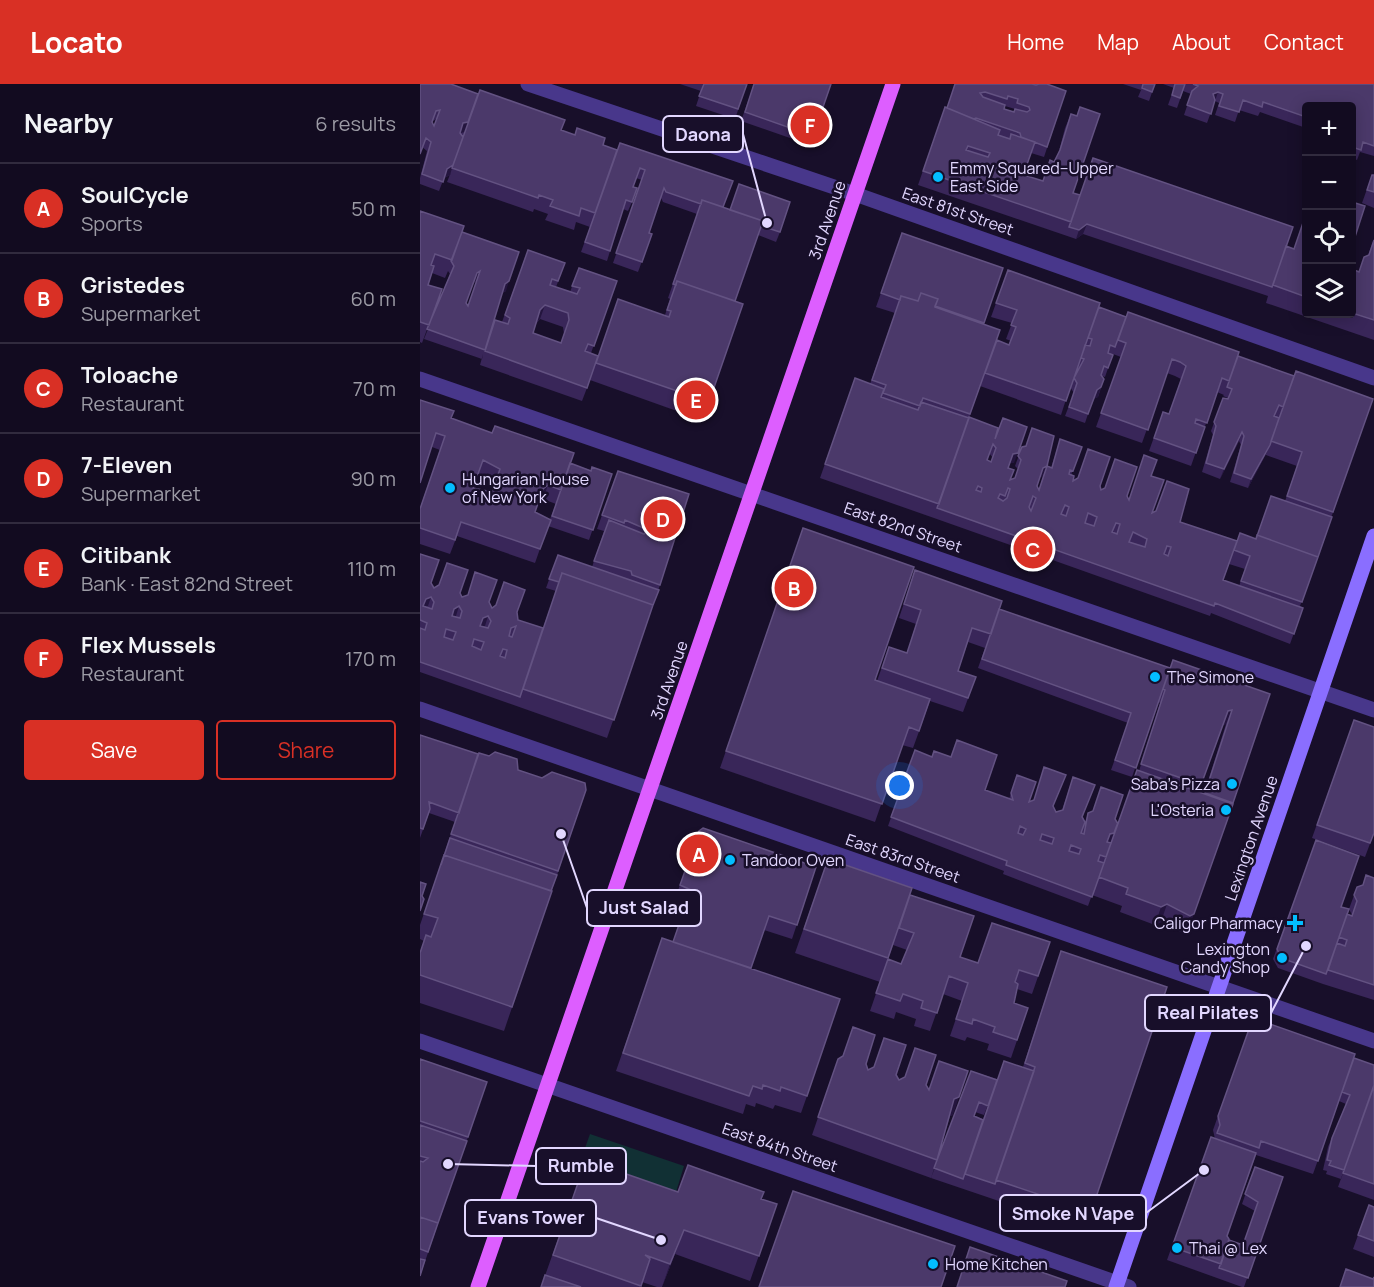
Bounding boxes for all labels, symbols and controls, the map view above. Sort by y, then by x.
text: Locato [30,23,123,61]
text: Home [1007,28,1064,56]
text: Map [1097,28,1139,56]
text: About [1172,28,1231,56]
text: Contact [1264,28,1344,56]
pin: F [790,102,830,147]
map controls [1302,102,1356,318]
button: + [1302,102,1356,156]
text: Nearby [24,105,113,141]
text: 6 results [315,110,396,137]
callout: Daona [663,116,743,152]
text: Daona [675,122,731,146]
button: − [1302,156,1356,210]
place label: Emmy Squared–Upper East Side [950,157,1114,197]
marker: Emmy Squared–Upper East Side [931,170,945,184]
street label: 3rd Avenue [803,178,851,262]
text: SoulCycle [81,180,189,210]
street label: East 81st Street [899,182,1017,240]
text: A [37,195,50,222]
text: 50 m [351,195,396,222]
text: Sports [81,210,143,237]
button: locate [1302,210,1356,264]
button: layers [1302,264,1356,318]
text: Gristedes [81,270,185,300]
text: B [37,285,50,312]
text: 60 m [350,285,396,312]
text: Supermarket [81,300,201,327]
text: Toloache [81,360,178,390]
text: C [36,375,51,402]
text: 70 m [353,375,396,402]
pin: E [676,378,716,422]
text: Restaurant [81,390,185,417]
text: 7-Eleven [81,450,172,480]
text: D [36,465,51,492]
text: 90 m [350,465,396,492]
place label: Hungarian House of New York [462,468,589,508]
text: Supermarket [81,480,201,507]
marker: Hungarian House of New York [443,481,457,495]
pin: D [644,496,682,542]
street label: East 82nd Street [841,496,965,558]
pin: C [1014,526,1052,572]
text: Citibank [81,540,171,570]
text: E [38,555,49,582]
text: 110 m [347,555,396,582]
pin: B [774,566,814,610]
text: Bank · East 82nd Street [81,570,293,597]
text: Flex Mussels [81,630,216,660]
street label: 3rd Avenue [645,638,693,722]
text: F [38,645,49,672]
text: 170 m [345,645,396,672]
text: Restaurant [81,660,185,687]
place label: The Simone [1167,666,1254,688]
marker: The Simone [1148,670,1162,684]
button: Save [24,720,204,780]
button: Share [216,720,396,780]
your location [885,771,914,800]
street label: Lexington Avenue [1219,772,1283,904]
place label: Saba's Pizza [1131,773,1220,795]
marker: Saba's Pizza [1225,777,1239,791]
place label: L'Osteria [1151,799,1214,821]
marker: L'Osteria [1219,803,1233,817]
street label: East 83rd Street [843,828,963,888]
pin: A [680,832,718,876]
place label: Tandoor Oven [742,849,844,871]
marker: Tandoor Oven [723,853,737,867]
callout: Just Salad [587,890,701,926]
text: Just Salad [599,895,689,919]
place label: Caligor Pharmacy [1154,912,1284,934]
marker: Caligor Pharmacy [1288,916,1302,930]
place label: Lexington Candy Shop [1181,938,1270,978]
marker: Lexington Candy Shop [1275,951,1289,965]
callout: Real Pilates [1145,995,1271,1031]
text: Real Pilates [1157,1000,1259,1024]
street label: East 84th Street [719,1117,841,1177]
callout: Rumble [536,1148,626,1184]
text: Rumble [548,1153,614,1177]
callout: Smoke N Vape [1000,1195,1146,1231]
callout: Evans Tower [465,1200,596,1236]
text: Smoke N Vape [1012,1201,1134,1225]
text: Evans Tower [477,1205,585,1229]
place label: Thai @ Lex [1189,1237,1268,1259]
marker: Thai @ Lex [1170,1241,1184,1255]
place label: Home Kitchen [945,1253,1048,1275]
marker: Home Kitchen [926,1257,940,1271]

